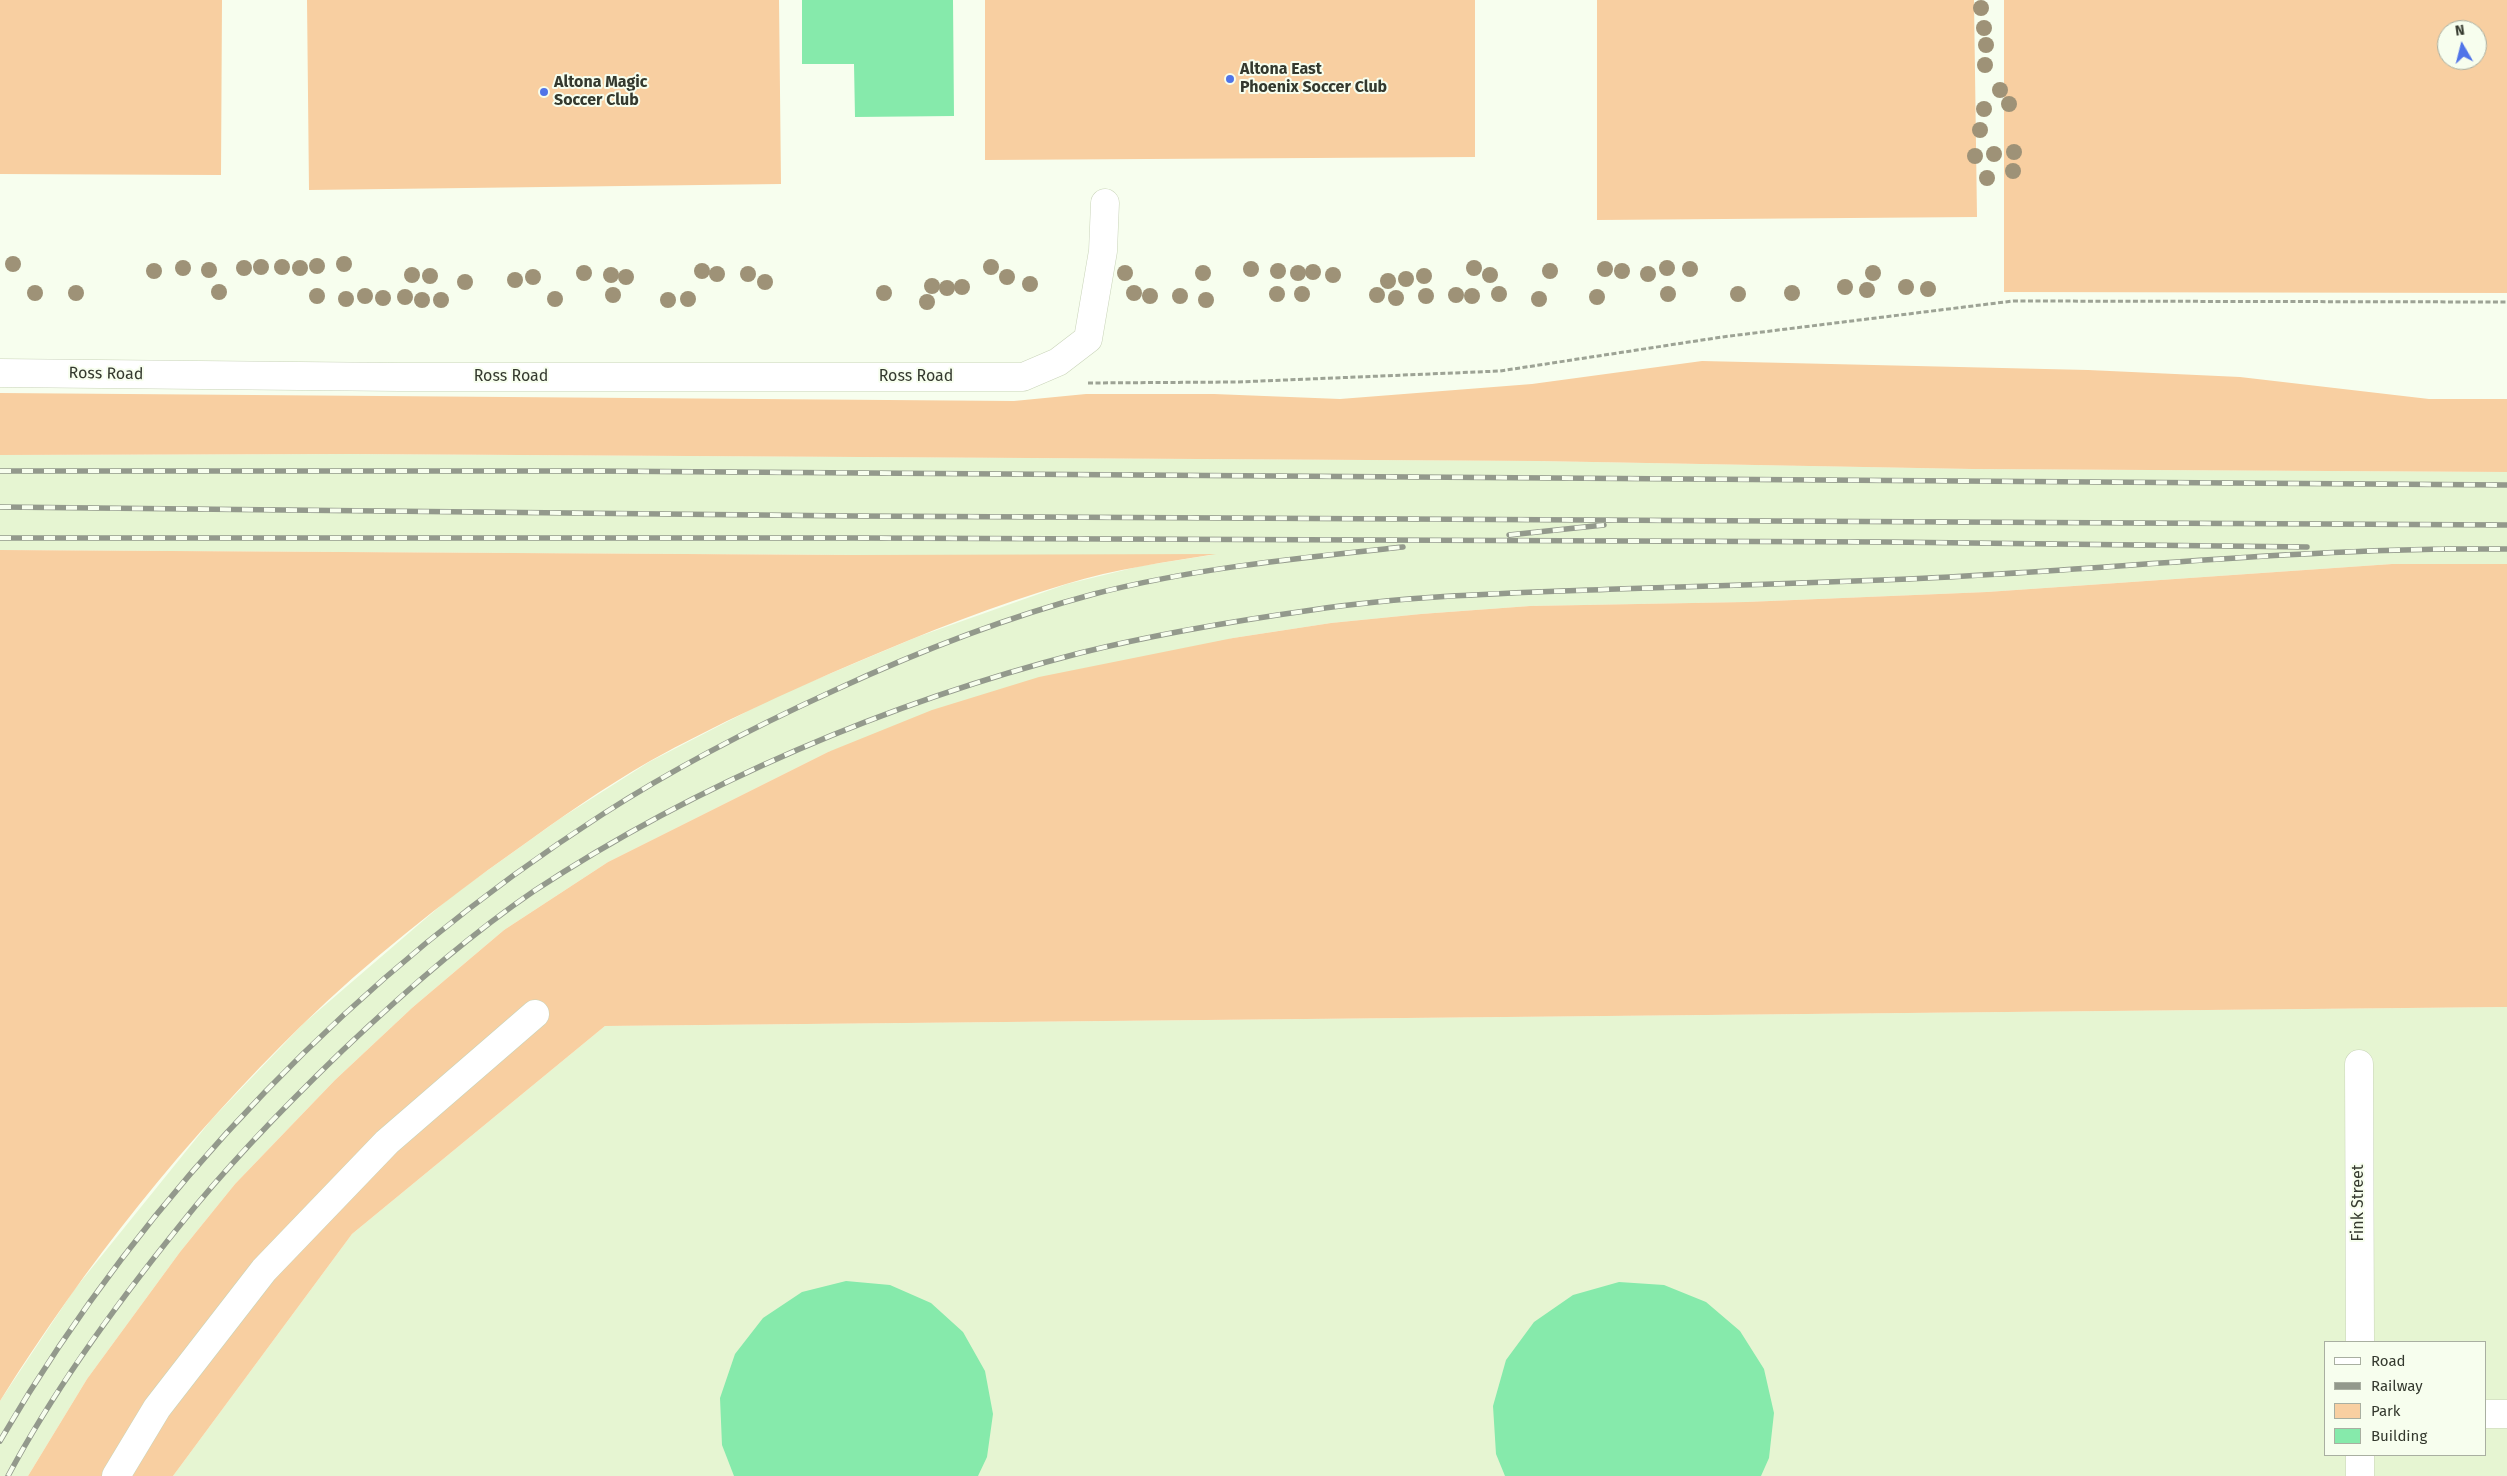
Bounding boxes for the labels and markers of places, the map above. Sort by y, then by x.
place label: Altona East Phoenix Soccer Club [1240,60,1387,98]
place label: Altona Magic Soccer Club [554,73,647,111]
marker: Altona East Phoenix Soccer Club [1224,73,1236,85]
marker: Altona Magic Soccer Club [538,86,550,98]

